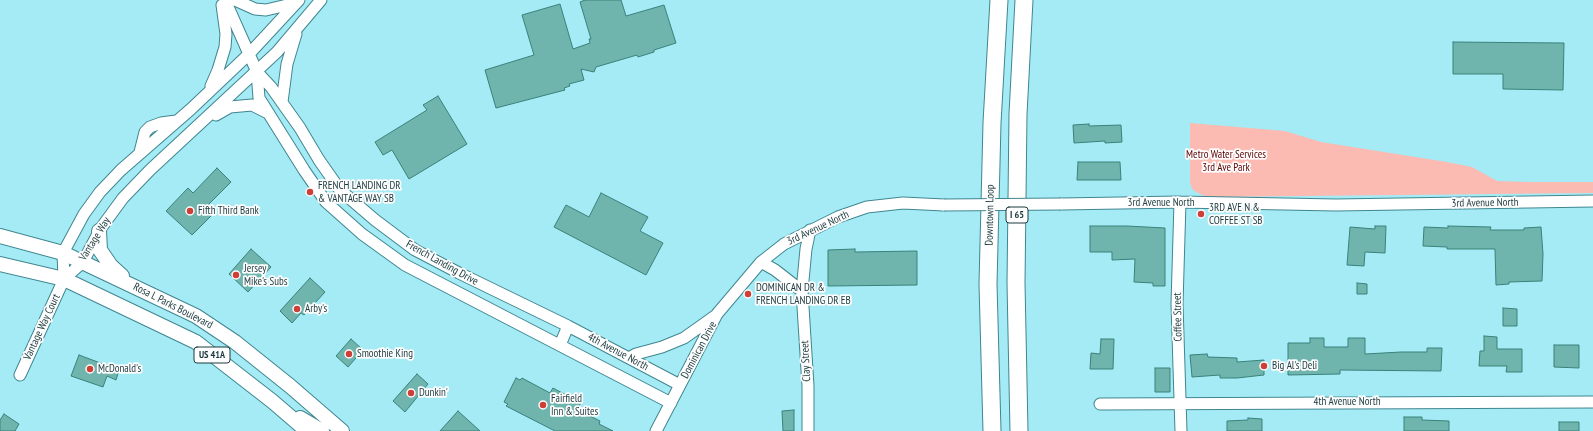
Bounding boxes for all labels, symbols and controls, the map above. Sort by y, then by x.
park label: Metro Water Services 3rd Ave Park [1186,148,1266,174]
place label: FRENCH LANDING DR & VANTAGE WAY SB [318,179,401,205]
street label: Downtown Loop [983,184,997,246]
marker: FRENCH LANDING DR & VANTAGE WAY SB [305,187,315,197]
street label: 3rd Avenue North [1127,196,1195,210]
street label: 3rd Avenue North [1451,196,1519,210]
place label: 3RD AVE N & COFFEE ST SB [1209,201,1263,227]
place label: Fifth Third Bank [198,204,259,218]
marker: Fifth Third Bank [185,206,195,216]
road number: I 65 [1006,207,1028,223]
street label: 3rd Avenue North [785,208,851,248]
marker: 3RD AVE N & COFFEE ST SB [1196,209,1206,219]
street label: Vantage Way [77,215,113,263]
street label: French Landing Drive [404,238,480,288]
place label: Jersey Mike's Subs [244,262,287,288]
marker: Jersey Mike's Subs [231,270,241,280]
street label: Rosa L Parks Boulevard [131,280,215,332]
place label: DOMINICAN DR & FRENCH LANDING DR EB [756,281,851,307]
marker: DOMINICAN DR & FRENCH LANDING DR EB [743,289,753,299]
street label: Vantage Way Court [21,292,63,362]
street label: Coffee Street [1171,292,1185,342]
place label: Arby's [305,302,327,316]
marker: Arby's [292,304,302,314]
street label: Dominican Drive [678,319,720,381]
street label: 4th Avenue North [585,330,651,374]
street label: Clay Street [798,340,814,382]
road number: US 41A [194,347,230,363]
place label: Smoothie King [357,347,413,361]
marker: Smoothie King [344,349,354,359]
place label: Big Al's Deli [1272,359,1317,373]
marker: Big Al's Deli [1259,361,1269,371]
place label: McDonald's [98,362,141,376]
marker: McDonald's [85,364,95,374]
place label: Dunkin' [419,386,448,400]
marker: Dunkin' [406,388,416,398]
place label: Fairfield Inn & Suites [551,392,598,418]
street label: 4th Avenue North [1313,395,1381,409]
marker: Fairfield Inn & Suites [538,400,548,410]

